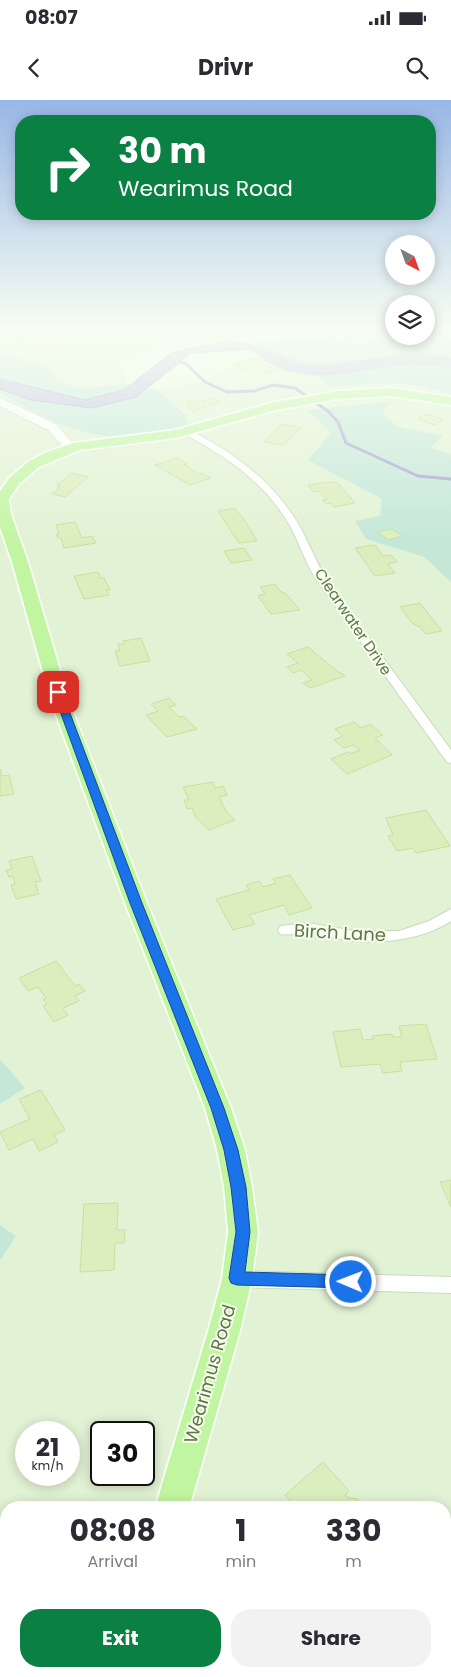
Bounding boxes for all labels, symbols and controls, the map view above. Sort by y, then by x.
text: 08:07 [25,4,78,31]
text: Drivr [198,52,253,83]
icon: back [20,54,48,82]
icon: search [403,54,431,82]
text: 30 m [118,126,206,175]
icon: right [35,135,100,200]
text: Wearimus Road [118,173,293,204]
north arrow [385,235,435,285]
map controls [385,235,435,345]
button: layers [385,295,435,345]
street label: Clearwater Drive [310,564,397,679]
pin [37,671,79,713]
icon: arrive [44,678,72,706]
street label: Birch Lane [293,918,387,947]
position arrow [324,1255,376,1307]
street label: Wearimus Road [178,1302,241,1446]
speed limit sign: 30 [90,1421,155,1486]
text: 21 [36,1430,59,1465]
text: km/h [32,1457,63,1474]
text: 08:08 [69,1509,156,1552]
text: 1 [235,1509,246,1552]
text: 330 [326,1509,382,1552]
text: Arrival [88,1550,138,1573]
text: min [226,1550,256,1573]
text: m [345,1550,362,1573]
button: Exit [20,1609,221,1667]
button: Share [231,1609,431,1667]

